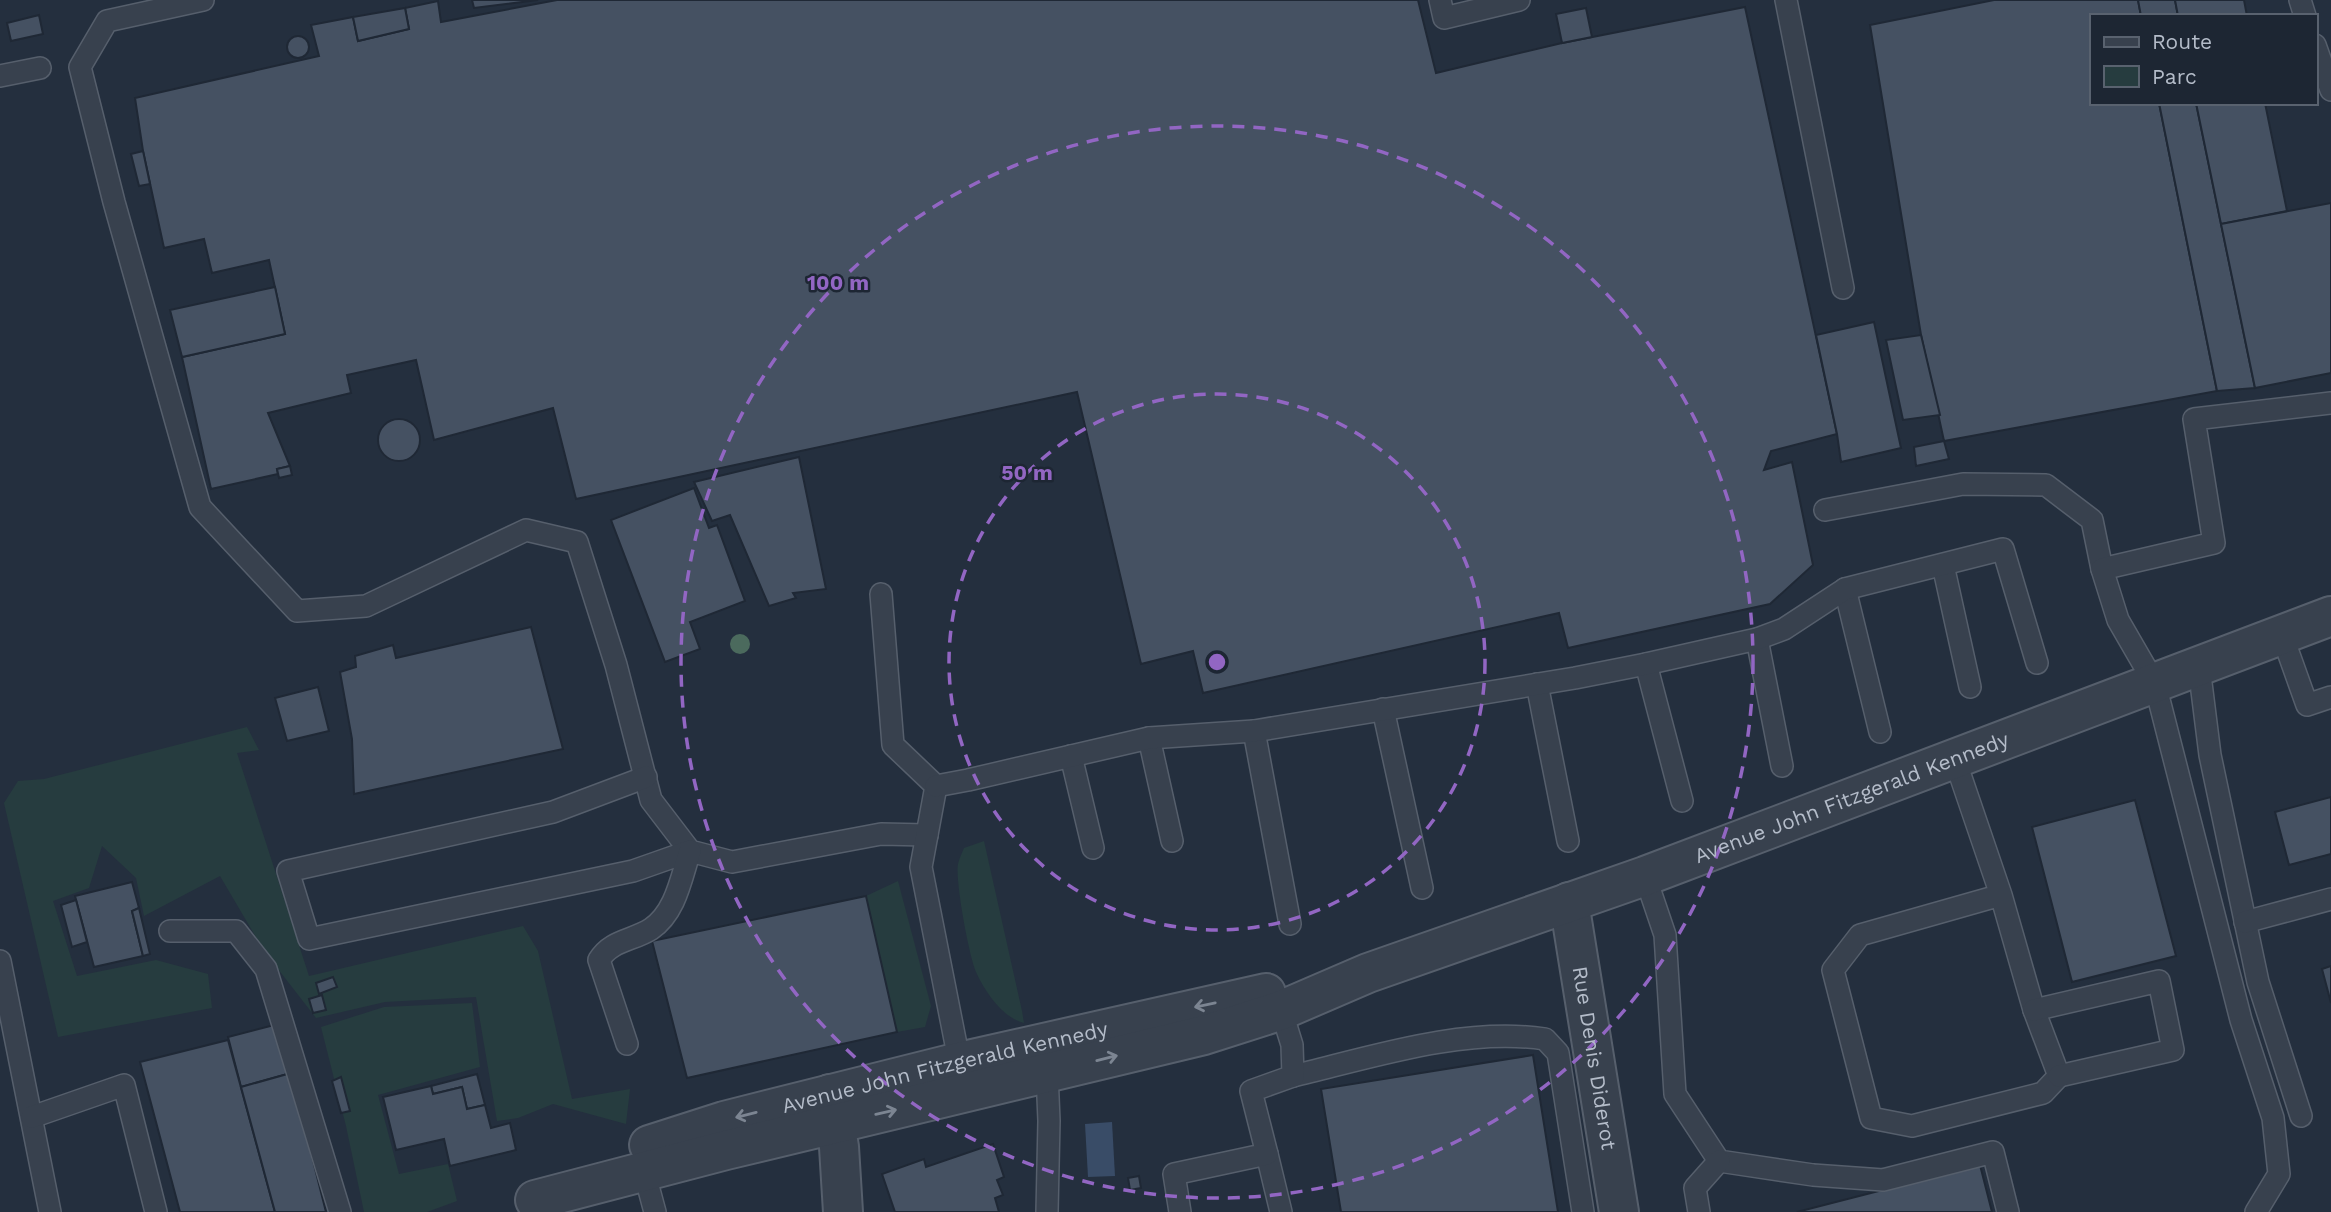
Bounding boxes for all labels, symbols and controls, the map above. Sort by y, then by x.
legend [2090,14,2317,105]
text: Route [2152,29,2212,54]
text: Parc [2152,64,2197,89]
text: 100 m [807,270,869,295]
text: 50 m [1001,460,1053,485]
centre of rings [1205,650,1229,674]
street label: Avenue John Fitzgerald Kennedy [1691,726,2012,868]
street label: Rue Denis Diderot [1568,964,1622,1152]
one-way arrow [1194,999,1217,1013]
street label: Avenue John Fitzgerald Kennedy [779,1016,1110,1118]
one-way arrow [1095,1051,1118,1064]
one-way arrow [874,1105,897,1118]
one-way arrow [735,1109,758,1122]

